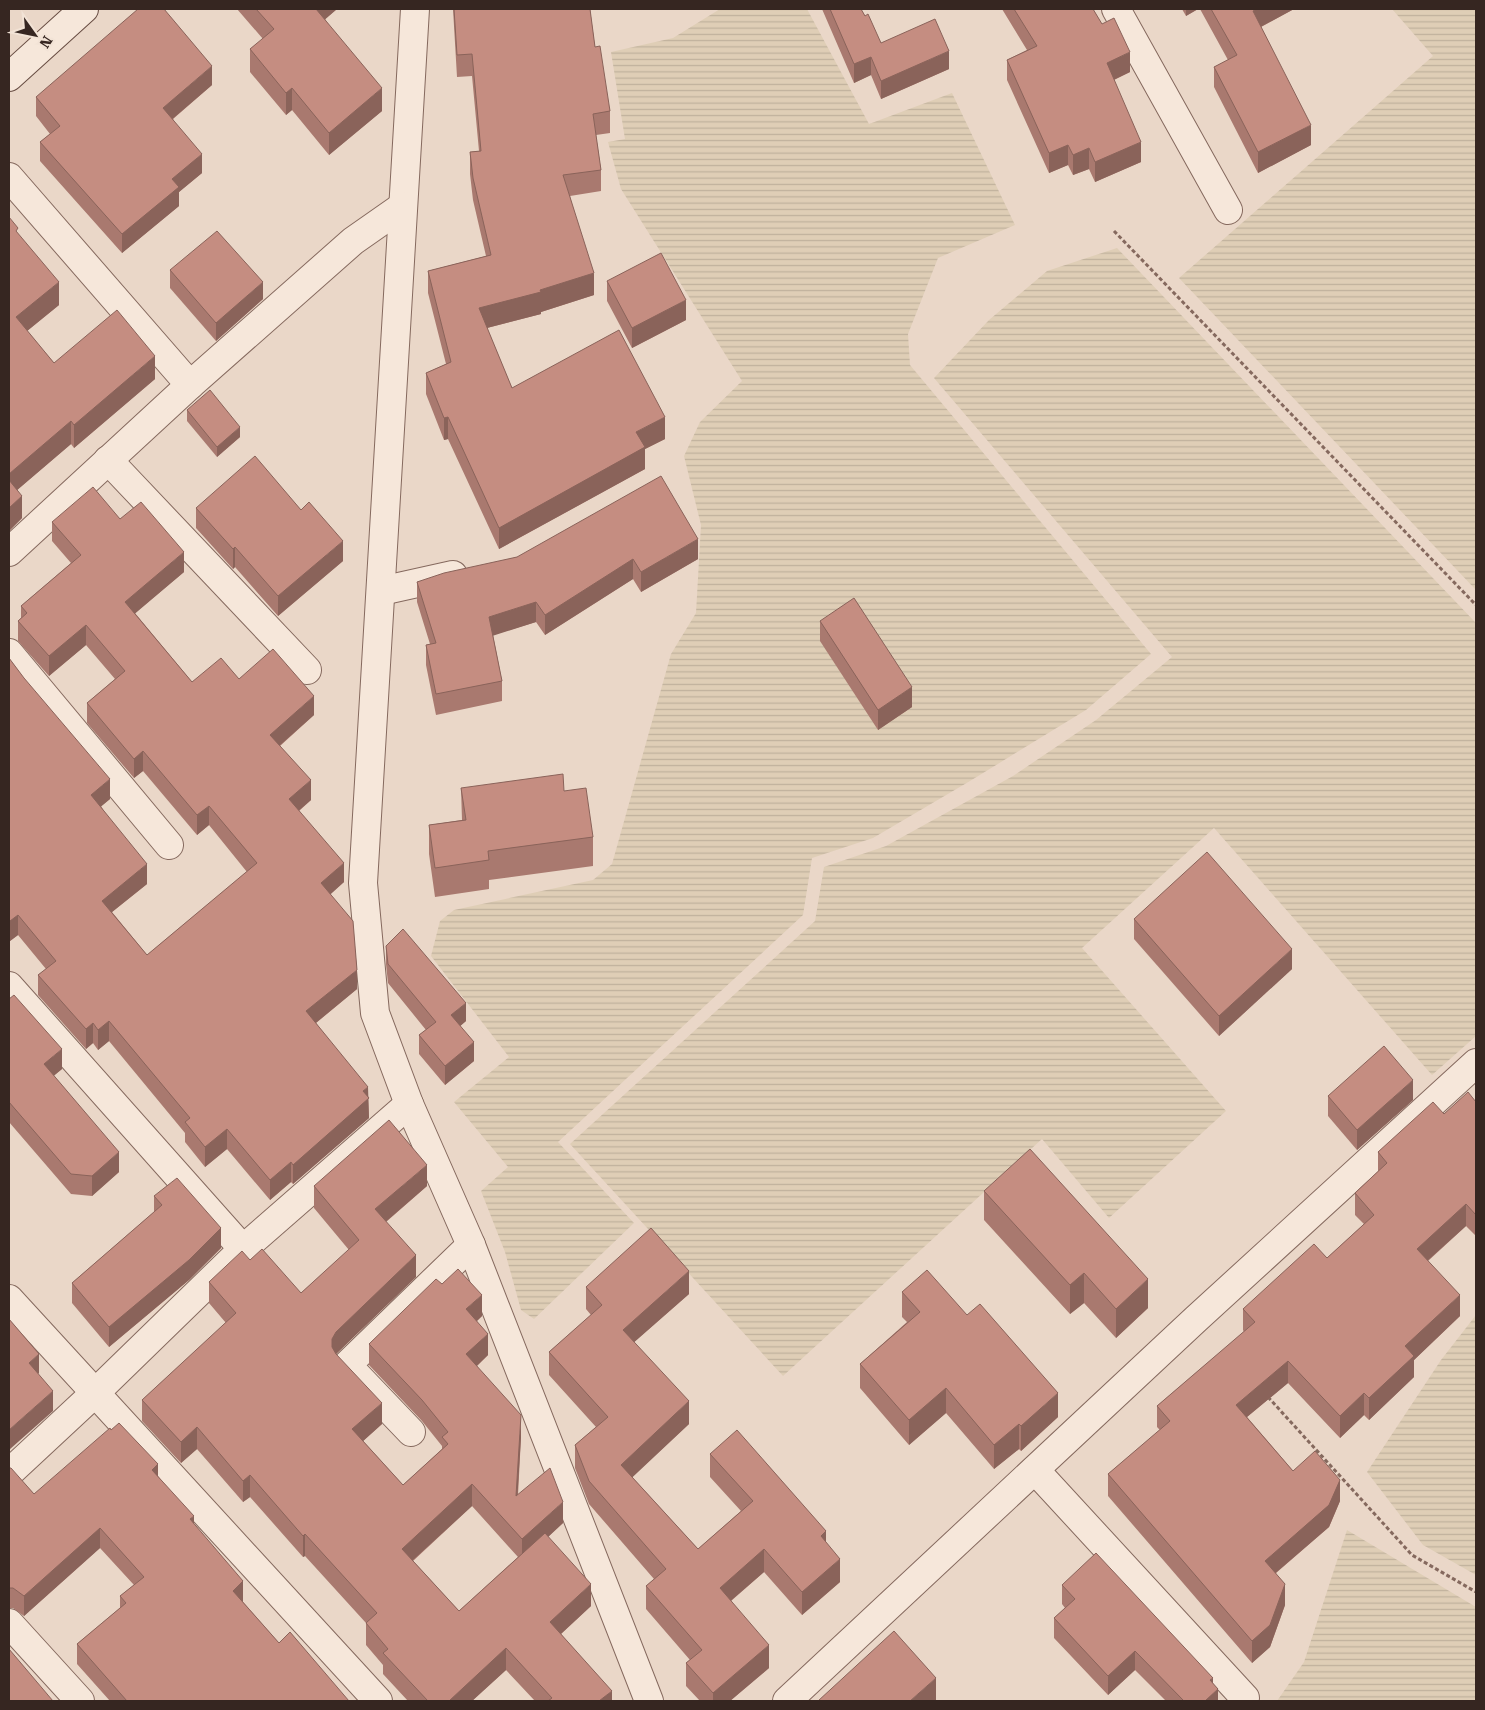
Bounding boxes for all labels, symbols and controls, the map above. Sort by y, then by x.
north arrow [10,10,60,60]
text: N [36,33,56,51]

